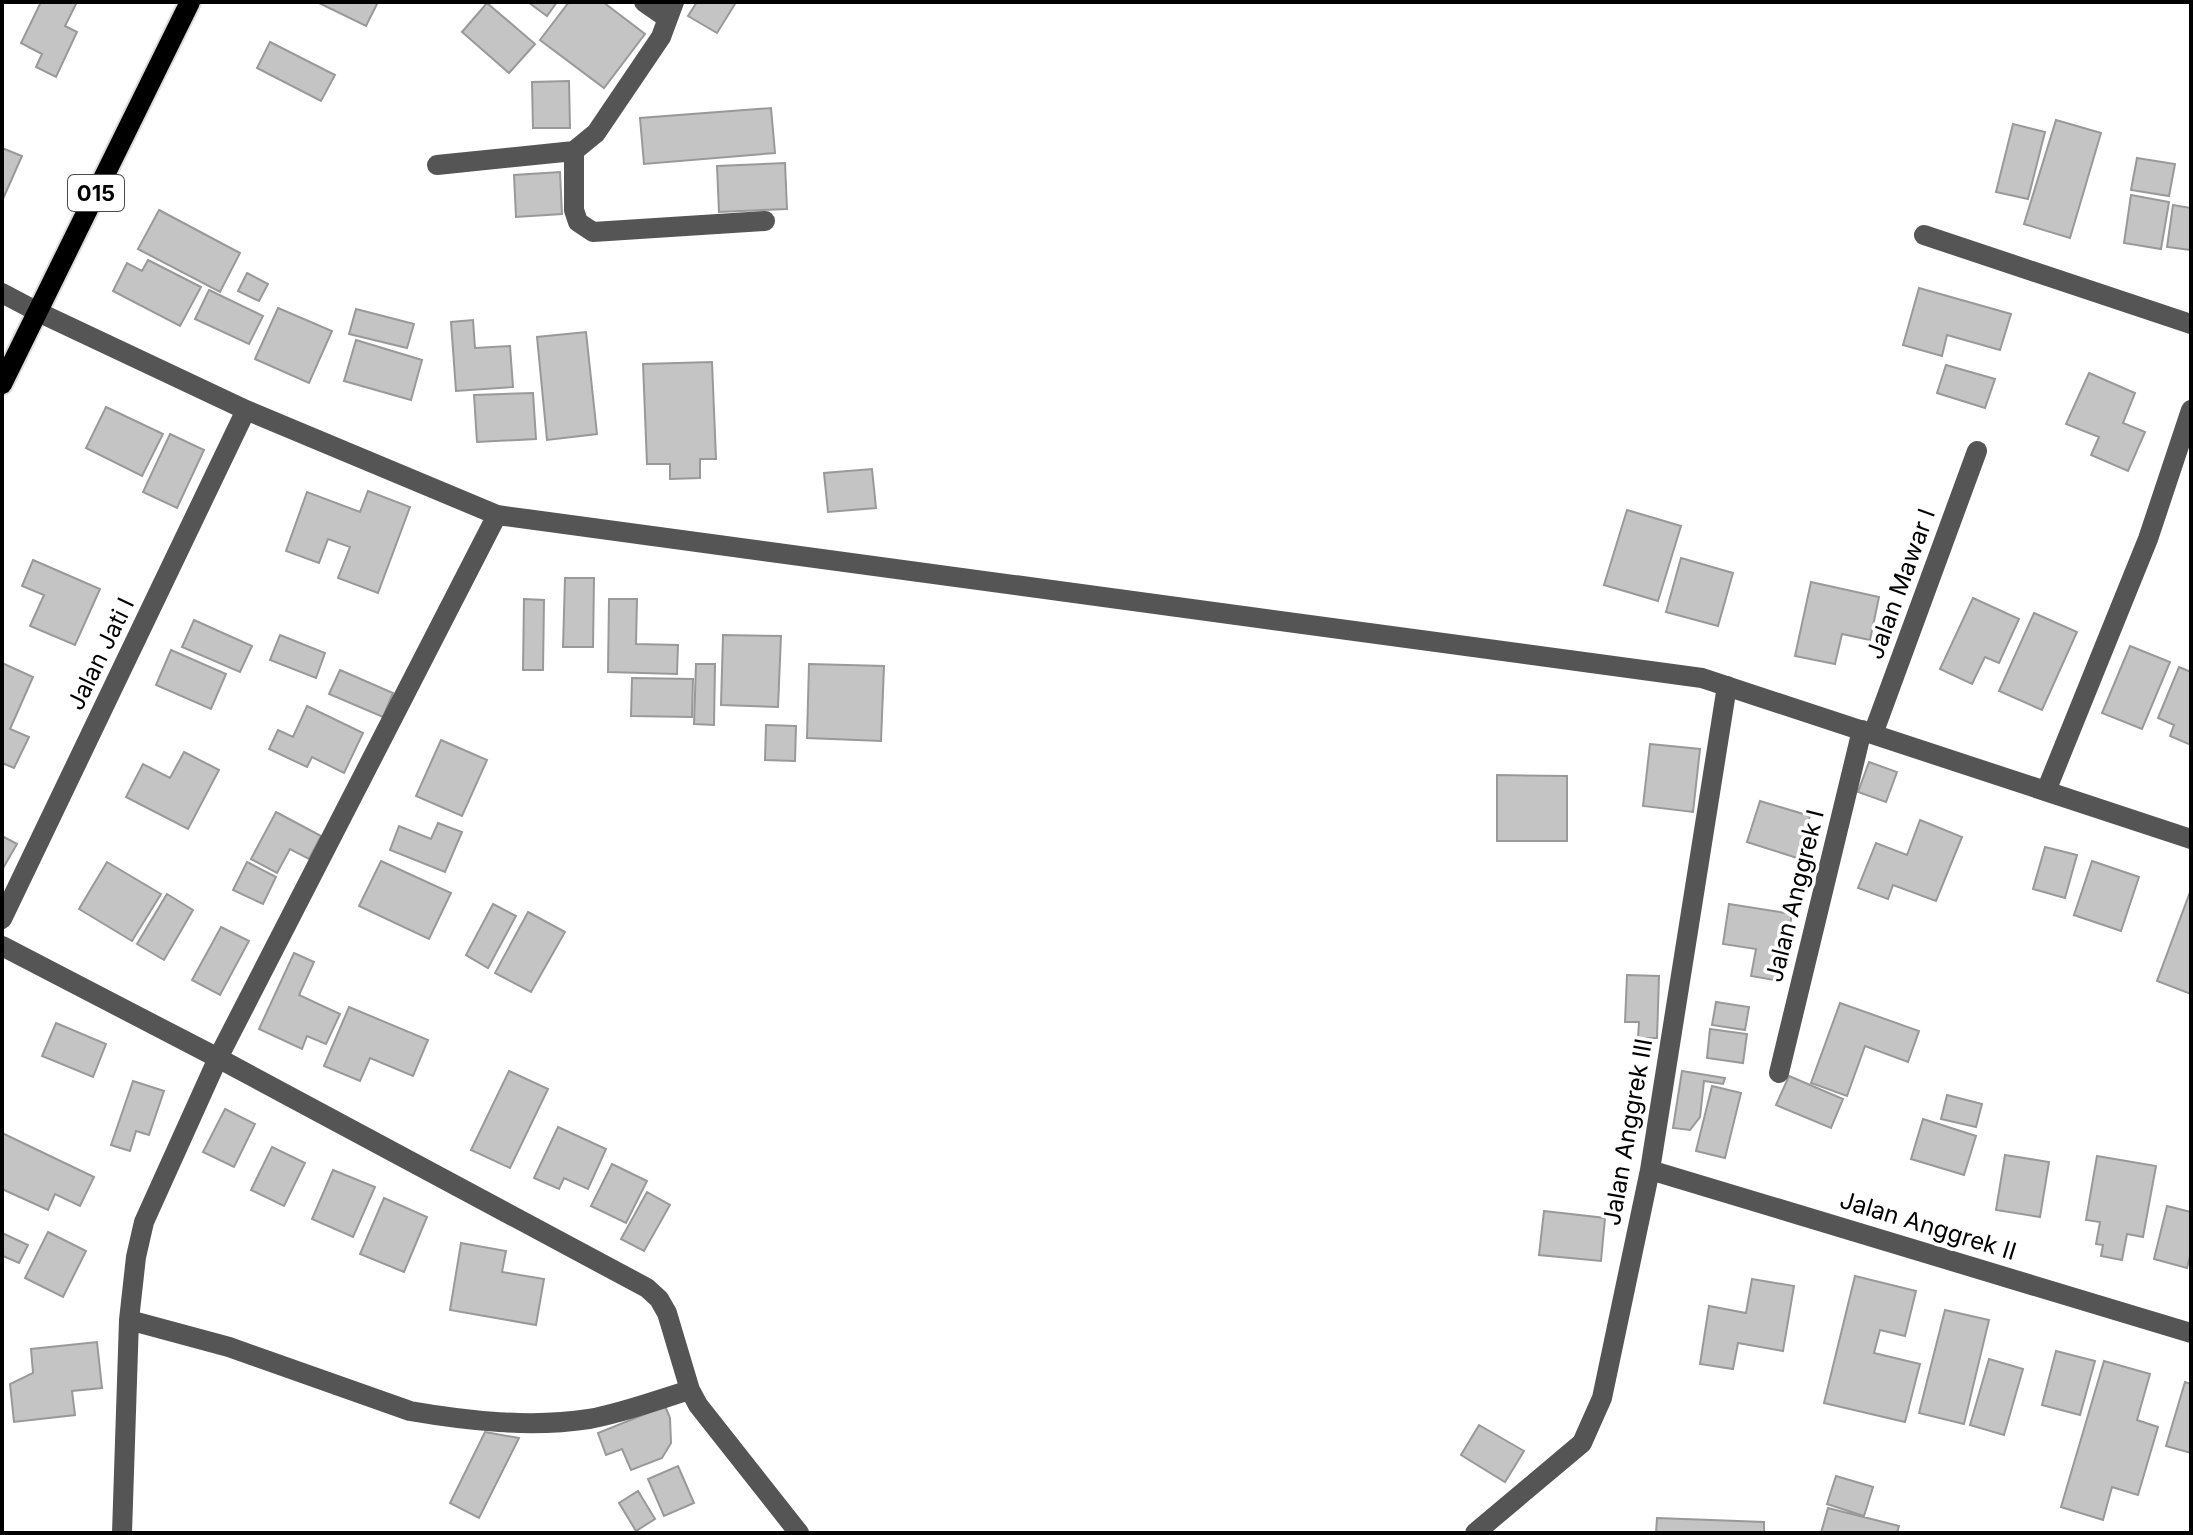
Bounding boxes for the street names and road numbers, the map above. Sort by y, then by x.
road number: 015 [68,175,124,211]
street label: Jalan Mawar I [1860,505,1941,663]
street label: Jalan Jati I [61,593,140,715]
street label: Jalan Anggrek I [1759,807,1830,985]
street label: Jalan Anggrek III [1597,1036,1658,1228]
street label: Jalan Anggrek II [1836,1185,2020,1266]

